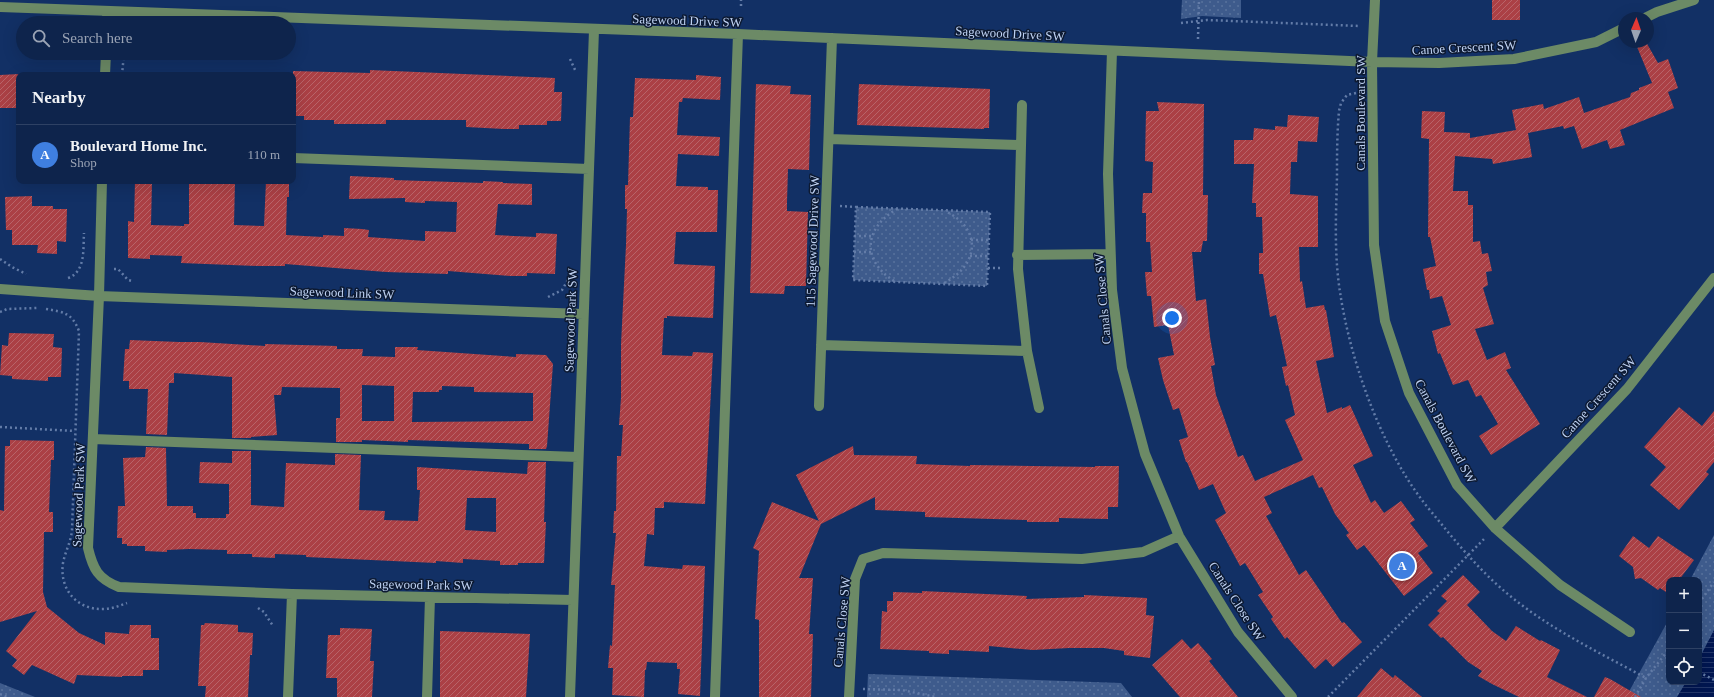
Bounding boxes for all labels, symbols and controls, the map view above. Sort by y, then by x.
street label: Sagewood Drive SW [632,11,743,30]
north arrow [1618,12,1654,48]
search box [16,16,296,60]
street label: Sagewood Drive SW [955,23,1066,44]
icon: search [30,27,52,49]
text: Search here [62,30,132,46]
street label: Canoe Crescent SW [1411,37,1517,58]
street label: Canals Boulevard SW [1353,55,1368,171]
text: Nearby [32,88,86,107]
text: Boulevard Home Inc. [70,138,207,154]
text: A [40,147,50,162]
text: 110 m [248,147,280,162]
text: Shop [70,155,97,170]
street label: 115 Sagewood Drive SW [803,174,822,307]
street label: Canals Close SW [1091,252,1114,345]
street label: Sagewood Park SW [561,267,580,372]
street label: Sagewood Link SW [289,283,395,302]
your location [1162,308,1182,328]
street label: Canoe Crescent SW [1558,353,1639,441]
street label: Canals Boulevard SW [1412,377,1480,486]
street label: Sagewood Park SW [69,442,88,547]
pin: A [1389,551,1415,581]
street label: Canals Close SW [1206,559,1268,644]
street label: Canals Close SW [830,575,853,668]
street label: Sagewood Park SW [369,576,474,593]
map controls [1666,577,1702,685]
button: + [1666,577,1702,613]
button: − [1666,613,1702,649]
button: locate [1666,649,1702,685]

